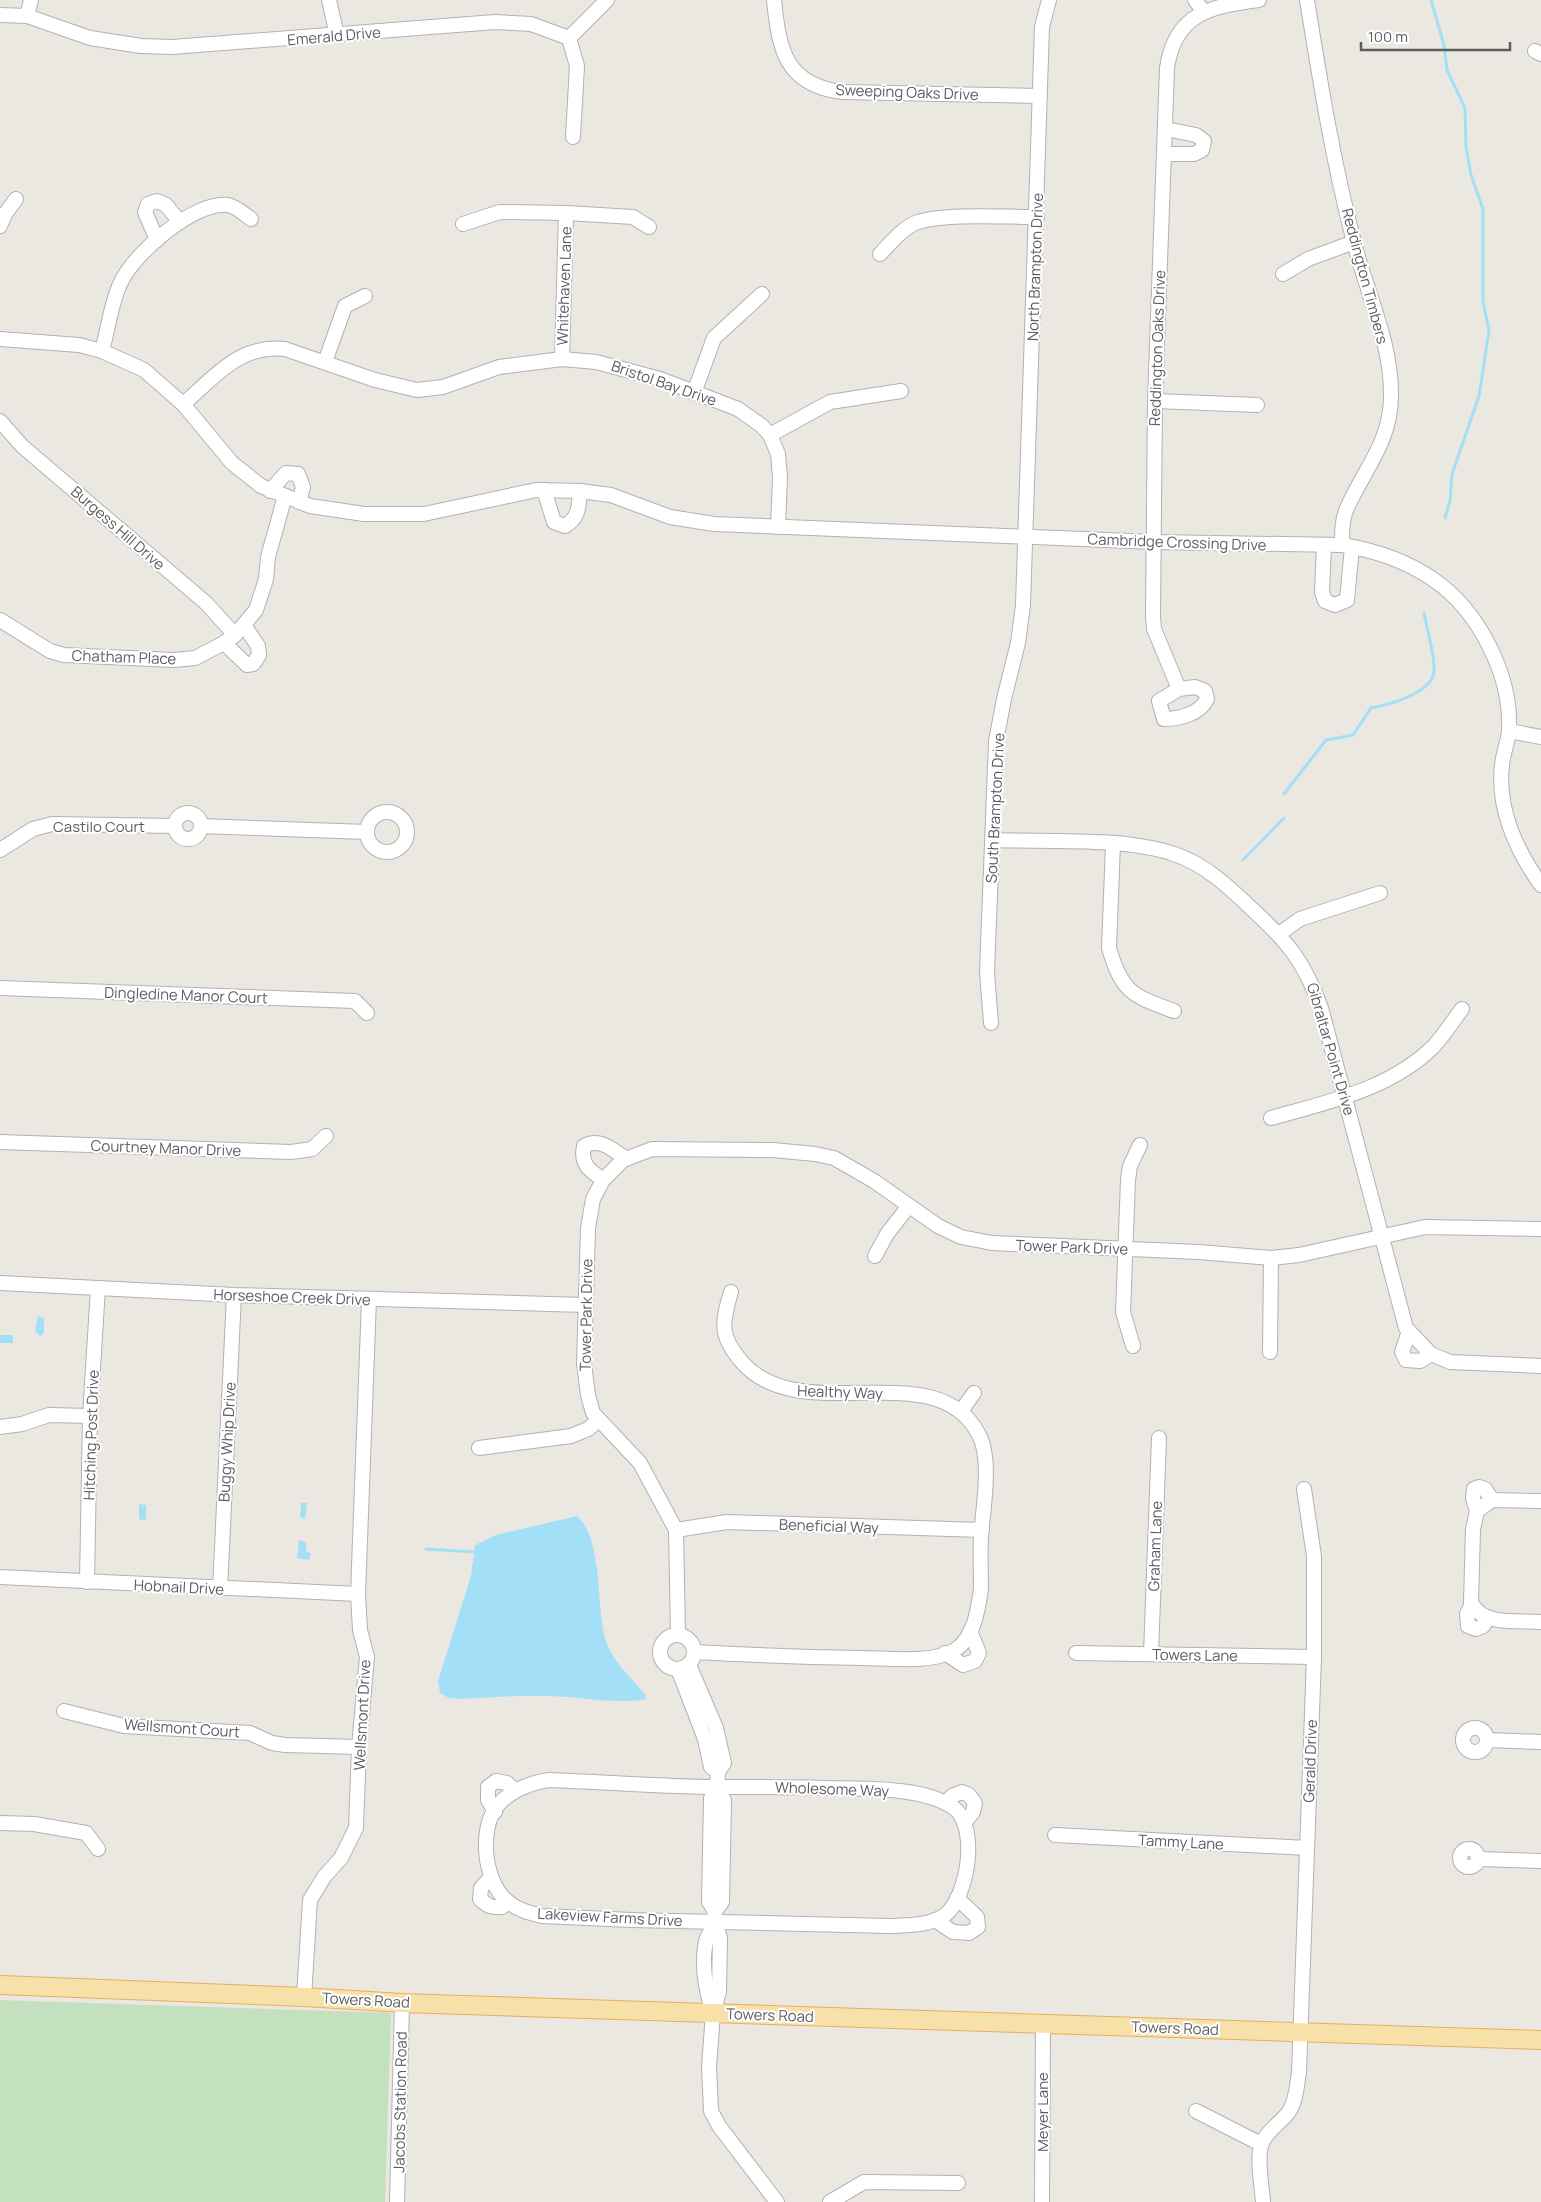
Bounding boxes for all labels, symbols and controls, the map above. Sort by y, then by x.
scale bar [1361,20,1510,52]
street label: Emerald Drive [286,21,382,51]
text: 100 m [1368,26,1408,47]
street label: Sweeping Oaks Drive [835,79,979,105]
street label: North Brampton Drive [1022,192,1048,341]
street label: Reddington Timbers [1337,206,1393,346]
street label: Whitehaven Lane [551,226,577,346]
street label: Reddington Oaks Drive [1144,269,1170,426]
street label: Bristol Bay Drive [609,355,720,411]
street label: Burgess Hill Drive [66,481,170,575]
street label: Cambridge Crossing Drive [1087,528,1267,556]
street label: Chatham Place [71,645,177,669]
street label: South Brampton Drive [981,732,1009,884]
street label: Castilo Court [53,816,145,837]
street label: Gibraltar Point Drive [1302,980,1360,1118]
street label: Dingledine Manor Court [104,982,268,1008]
street label: Courtney Manor Drive [90,1135,242,1161]
street label: Tower Park Drive [1015,1235,1129,1259]
street label: Tower Park Drive [575,1258,597,1372]
street label: Horseshoe Creek Drive [213,1284,371,1310]
street label: Hitching Post Drive [78,1369,104,1501]
street label: Healthy Way [797,1380,883,1404]
street label: Buggy Whip Drive [213,1381,241,1503]
street label: Graham Lane [1143,1500,1167,1592]
street label: Beneficial Way [779,1514,879,1538]
street label: Hobnail Drive [133,1574,225,1600]
street label: Towers Lane [1152,1644,1238,1666]
street label: Wellsmont Drive [349,1659,375,1771]
street label: Wellsmont Court [123,1713,241,1743]
street label: Gerald Drive [1298,1719,1322,1803]
street label: Wholesome Way [774,1777,890,1801]
street label: Tammy Lane [1138,1829,1225,1855]
street label: Lakeview Farms Drive [537,1903,683,1931]
street label: Towers Road [322,1987,410,2013]
street label: Towers Road [726,2003,814,2027]
street label: Towers Road [1131,2016,1219,2040]
street label: Jacobs Station Road [388,2031,412,2173]
street label: Meyer Lane [1032,2072,1053,2152]

